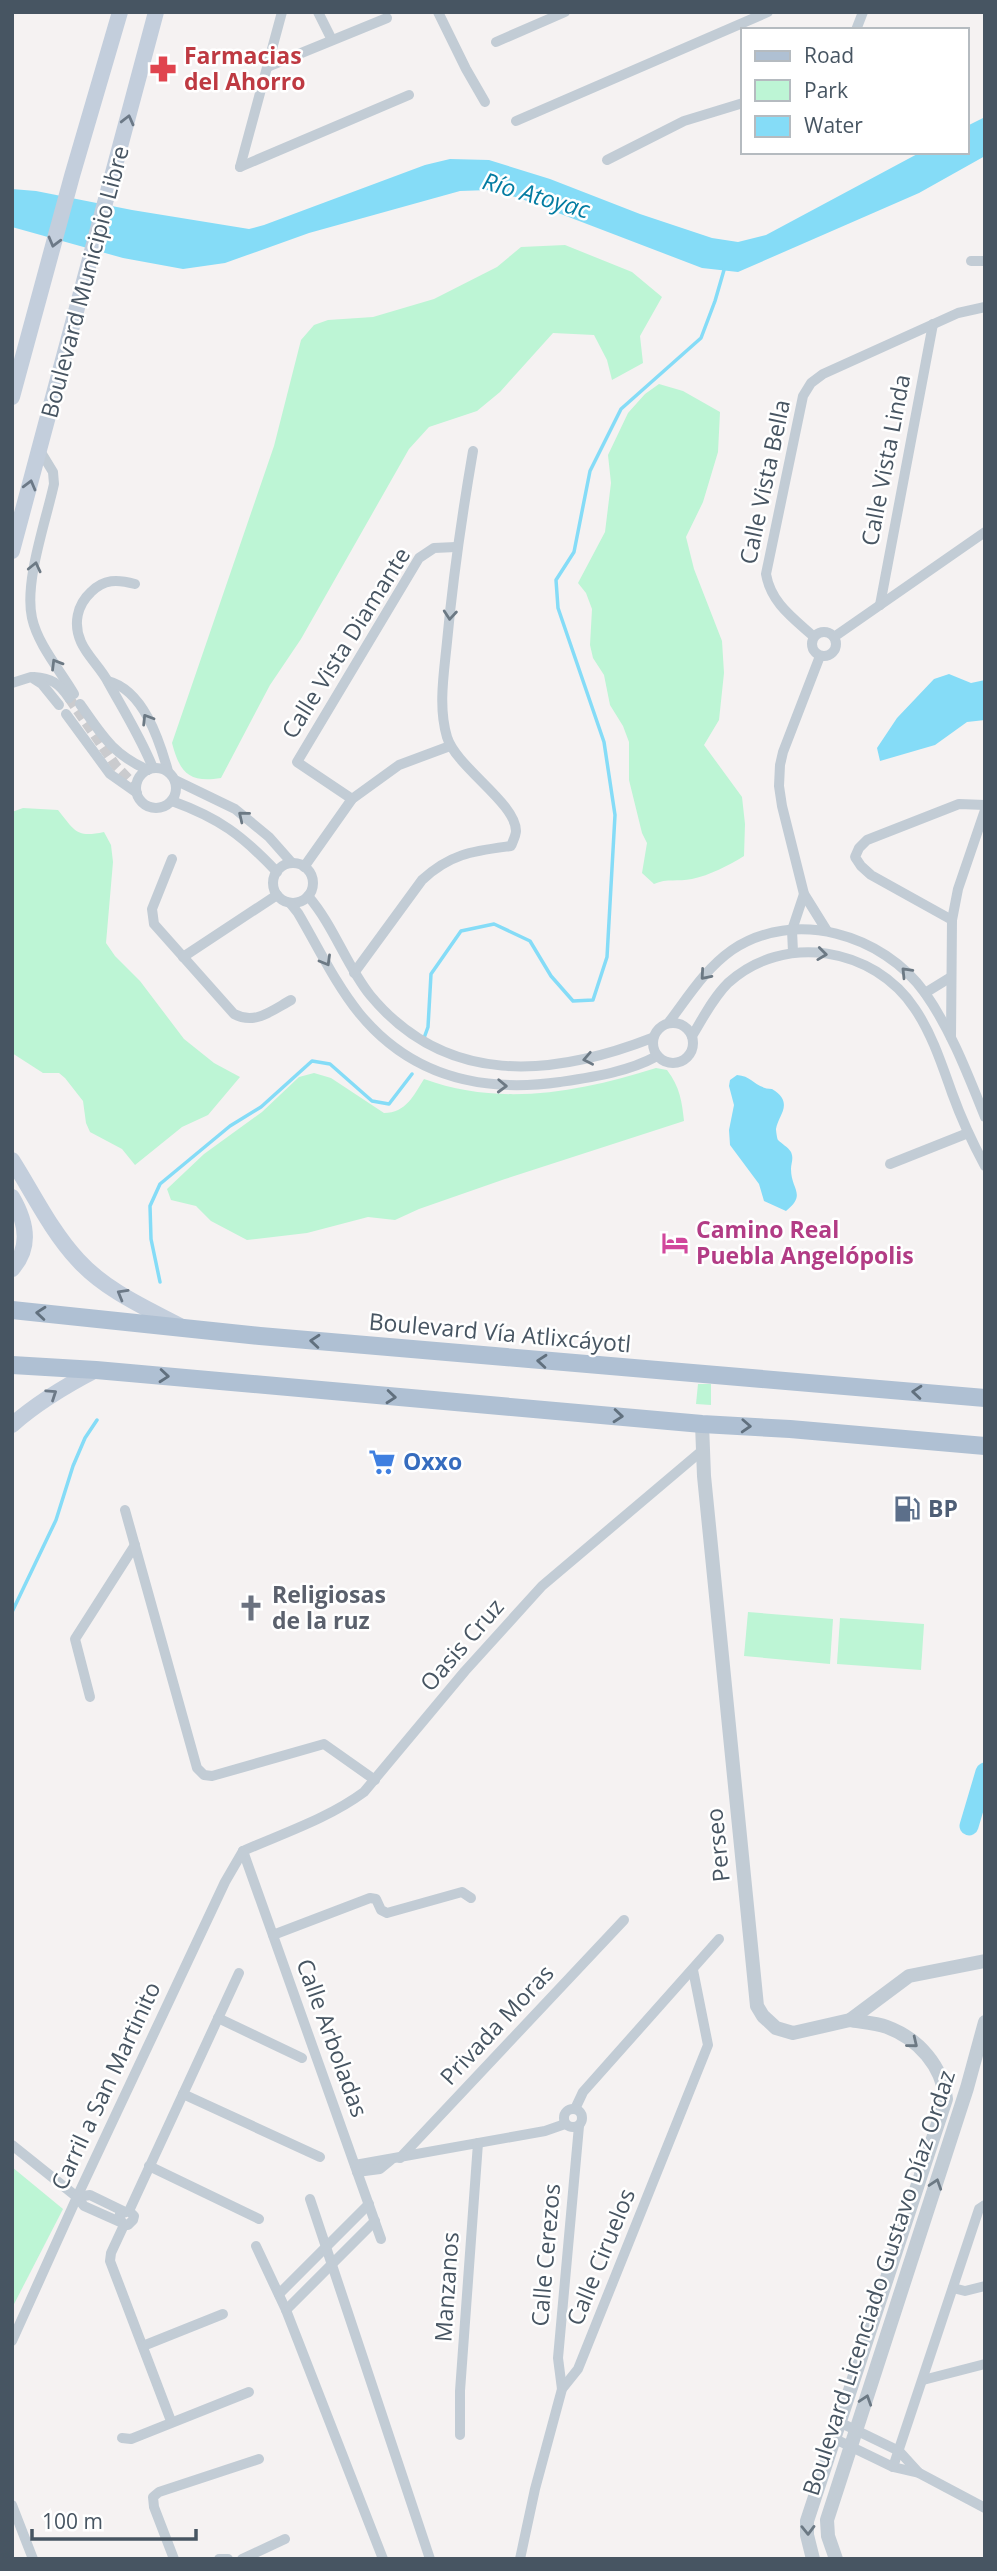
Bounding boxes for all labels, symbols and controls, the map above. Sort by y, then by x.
legend [741,28,969,154]
place label: Farmacias del Ahorro [184,39,306,97]
text: Road [804,41,854,69]
pharmacy icon: Farmacias del Ahorro [148,54,178,84]
text: Park [804,76,848,104]
text: Water [804,111,863,139]
one-way arrow [120,114,134,126]
street label: Boulevard Municipio Libre [32,142,136,421]
water label: Río Atoyac [479,164,595,226]
one-way arrow [48,235,62,247]
street label: Calle Vista Linda [853,371,917,548]
street label: Calle Vista Bella [731,397,797,567]
one-way arrow [22,479,36,491]
street label: Calle Vista Diamante [273,541,417,744]
one-way arrow [27,561,41,573]
one-way arrow [443,610,458,621]
one-way arrow [51,658,64,671]
one-way arrow [143,713,156,726]
one-way arrow [238,811,250,824]
one-way arrow [816,947,828,962]
one-way arrow [318,953,331,966]
one-way arrow [701,967,713,980]
one-way arrow [902,967,915,980]
one-way arrow [582,1051,594,1066]
one-way arrow [497,1078,508,1093]
place label: Camino Real Puebla Angelópolis [696,1213,914,1271]
hotel icon: Camino Real Puebla Angelópolis [660,1228,690,1258]
one-way arrow [117,1289,130,1302]
one-way arrow [35,1305,47,1320]
street label: Boulevard Vía Atlixcáyotl [368,1305,633,1359]
one-way arrow [310,1334,321,1349]
one-way arrow [536,1354,547,1369]
one-way arrow [159,1368,170,1383]
one-way arrow [911,1385,922,1400]
one-way arrow [386,1389,397,1404]
one-way arrow [44,1390,57,1402]
one-way arrow [612,1408,623,1423]
one-way arrow [741,1418,752,1433]
place label: Oxxo [403,1445,462,1477]
supermarket icon: Oxxo [367,1447,397,1477]
place label: BP [928,1492,958,1524]
fuel station icon: BP [892,1494,922,1524]
place label: Religiosas de la ruz [272,1578,386,1636]
street label: Oasis Cruz [412,1591,510,1698]
church icon: Religiosas de la ruz [236,1593,266,1623]
street label: Perseo [697,1807,737,1884]
street label: Calle Arboladas [290,1954,376,2121]
street label: Privada Moras [432,1957,560,2091]
street label: Carril a San Martinito [43,1976,167,2195]
one-way arrow [905,2034,917,2047]
street label: Boulevard Licenciado Gustavo Díaz Ordaz [794,2066,962,2500]
one-way arrow [928,2178,942,2191]
street label: Calle Cerezos [523,2182,567,2328]
street label: Calle Ciruelos [558,2183,642,2330]
street label: Manzanos [426,2231,466,2343]
one-way arrow [858,2395,872,2407]
scale bar [32,2498,196,2542]
text: 100 m [42,2507,103,2535]
one-way arrow [800,2525,816,2536]

